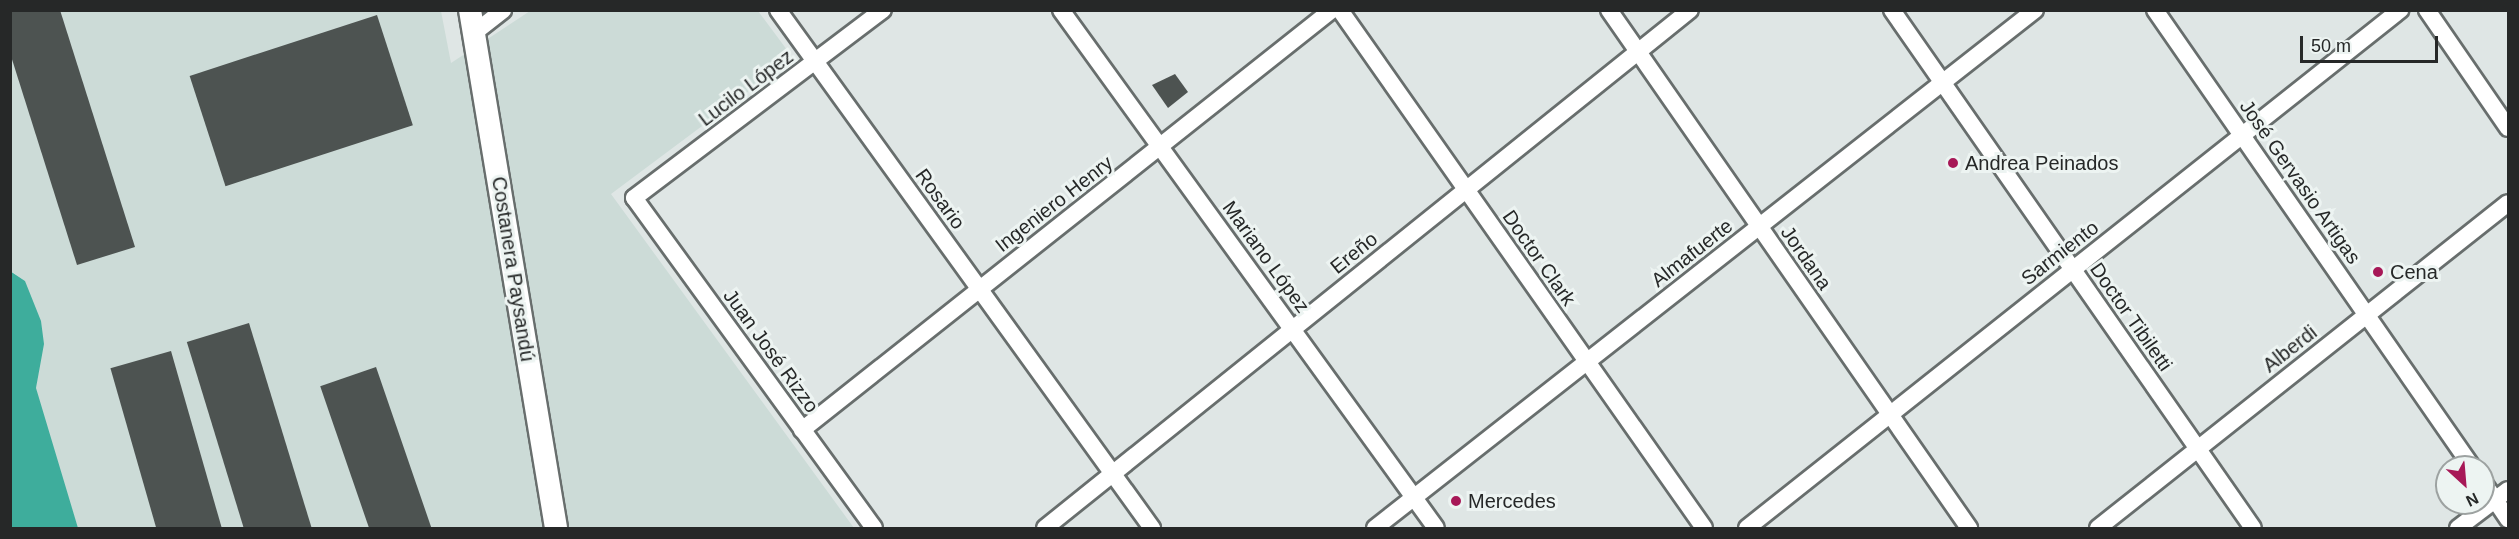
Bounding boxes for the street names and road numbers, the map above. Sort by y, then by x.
street label: Lucilo López [694,45,798,131]
street label: José Gervasio Artigas [2234,95,2366,269]
street label: Ingeniero Henry [991,151,1117,257]
street label: Rosario [910,164,970,234]
street label: Costanera Paysandú [487,175,539,363]
street label: Mariano López [1217,196,1315,318]
street label: Doctor Clark [1497,206,1581,310]
street label: Almafuerte [1647,214,1737,292]
street label: Sarmiento [2017,215,2103,291]
street label: Jordana [1775,222,1837,294]
street label: Ereño [1326,227,1382,279]
street label: Doctor Tibiletti [2085,258,2177,376]
street label: Juan José Rizzo [718,285,824,417]
street label: Alberdi [2258,320,2322,378]

